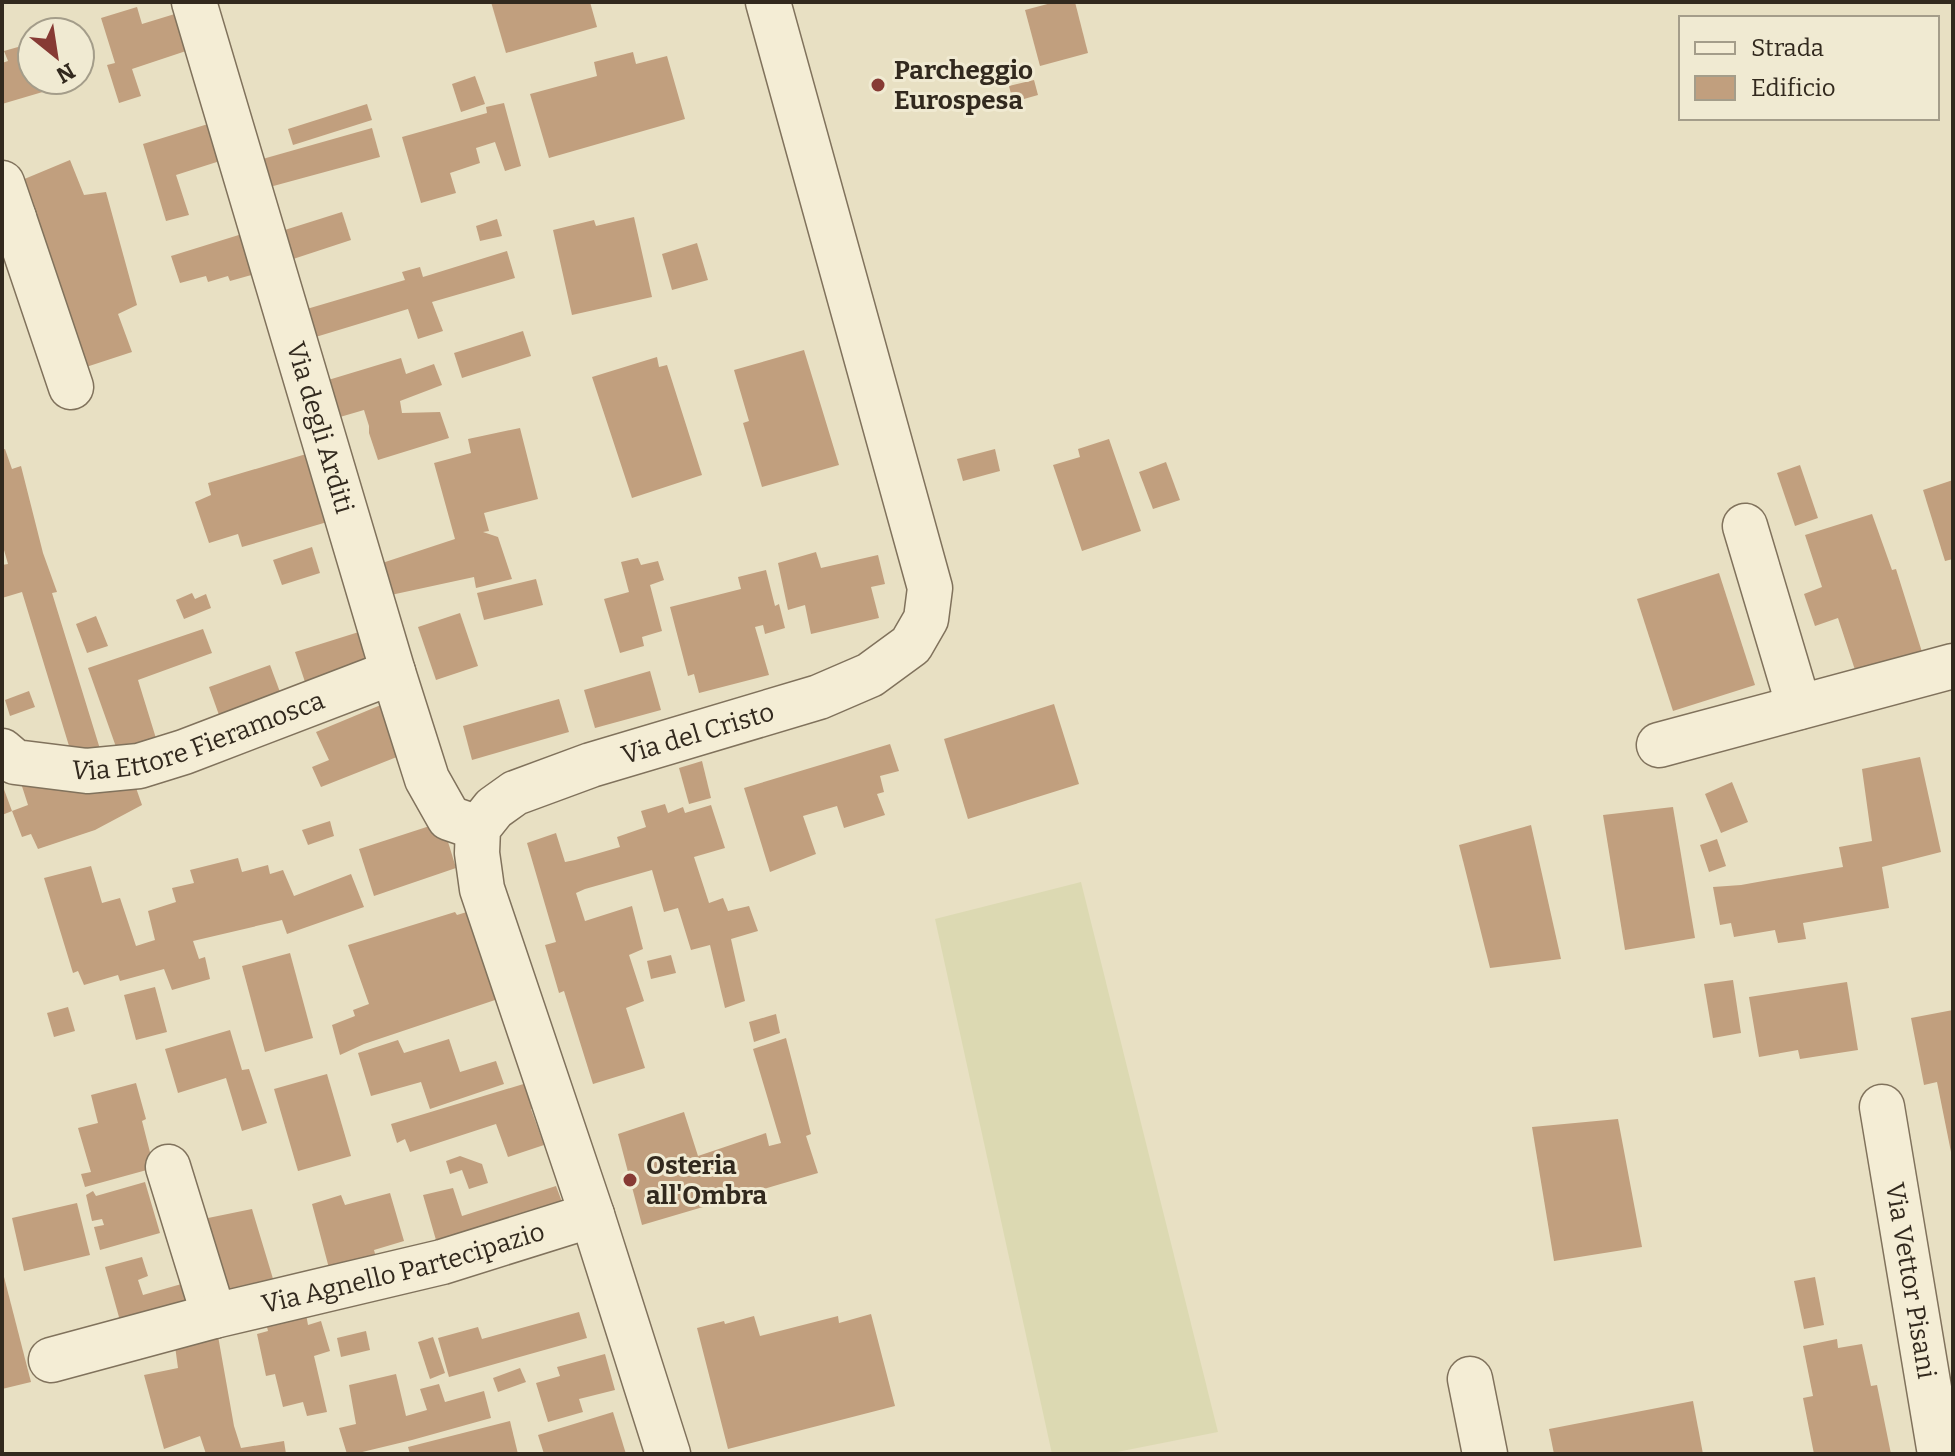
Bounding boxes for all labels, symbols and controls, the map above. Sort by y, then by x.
north arrow [16,16,96,96]
legend [1679,16,1939,120]
text: Strada [1751,34,1824,62]
place label: Parcheggio Eurospesa [894,55,1033,116]
text: N [52,57,80,89]
text: Edificio [1751,74,1836,102]
marker: Parcheggio Eurospesa [869,76,887,94]
street label: Via degli Arditi [280,338,360,517]
street label: Via Ettore Fieramosca [70,685,329,787]
street label: Via del Cristo [618,696,778,771]
place label: Osteria all'Ombra [646,1150,767,1211]
marker: Osteria all'Ombra [621,1171,639,1189]
street label: Via Vettor Pisani [1879,1180,1942,1381]
street label: Via Agnello Partecipazio [259,1216,548,1320]

